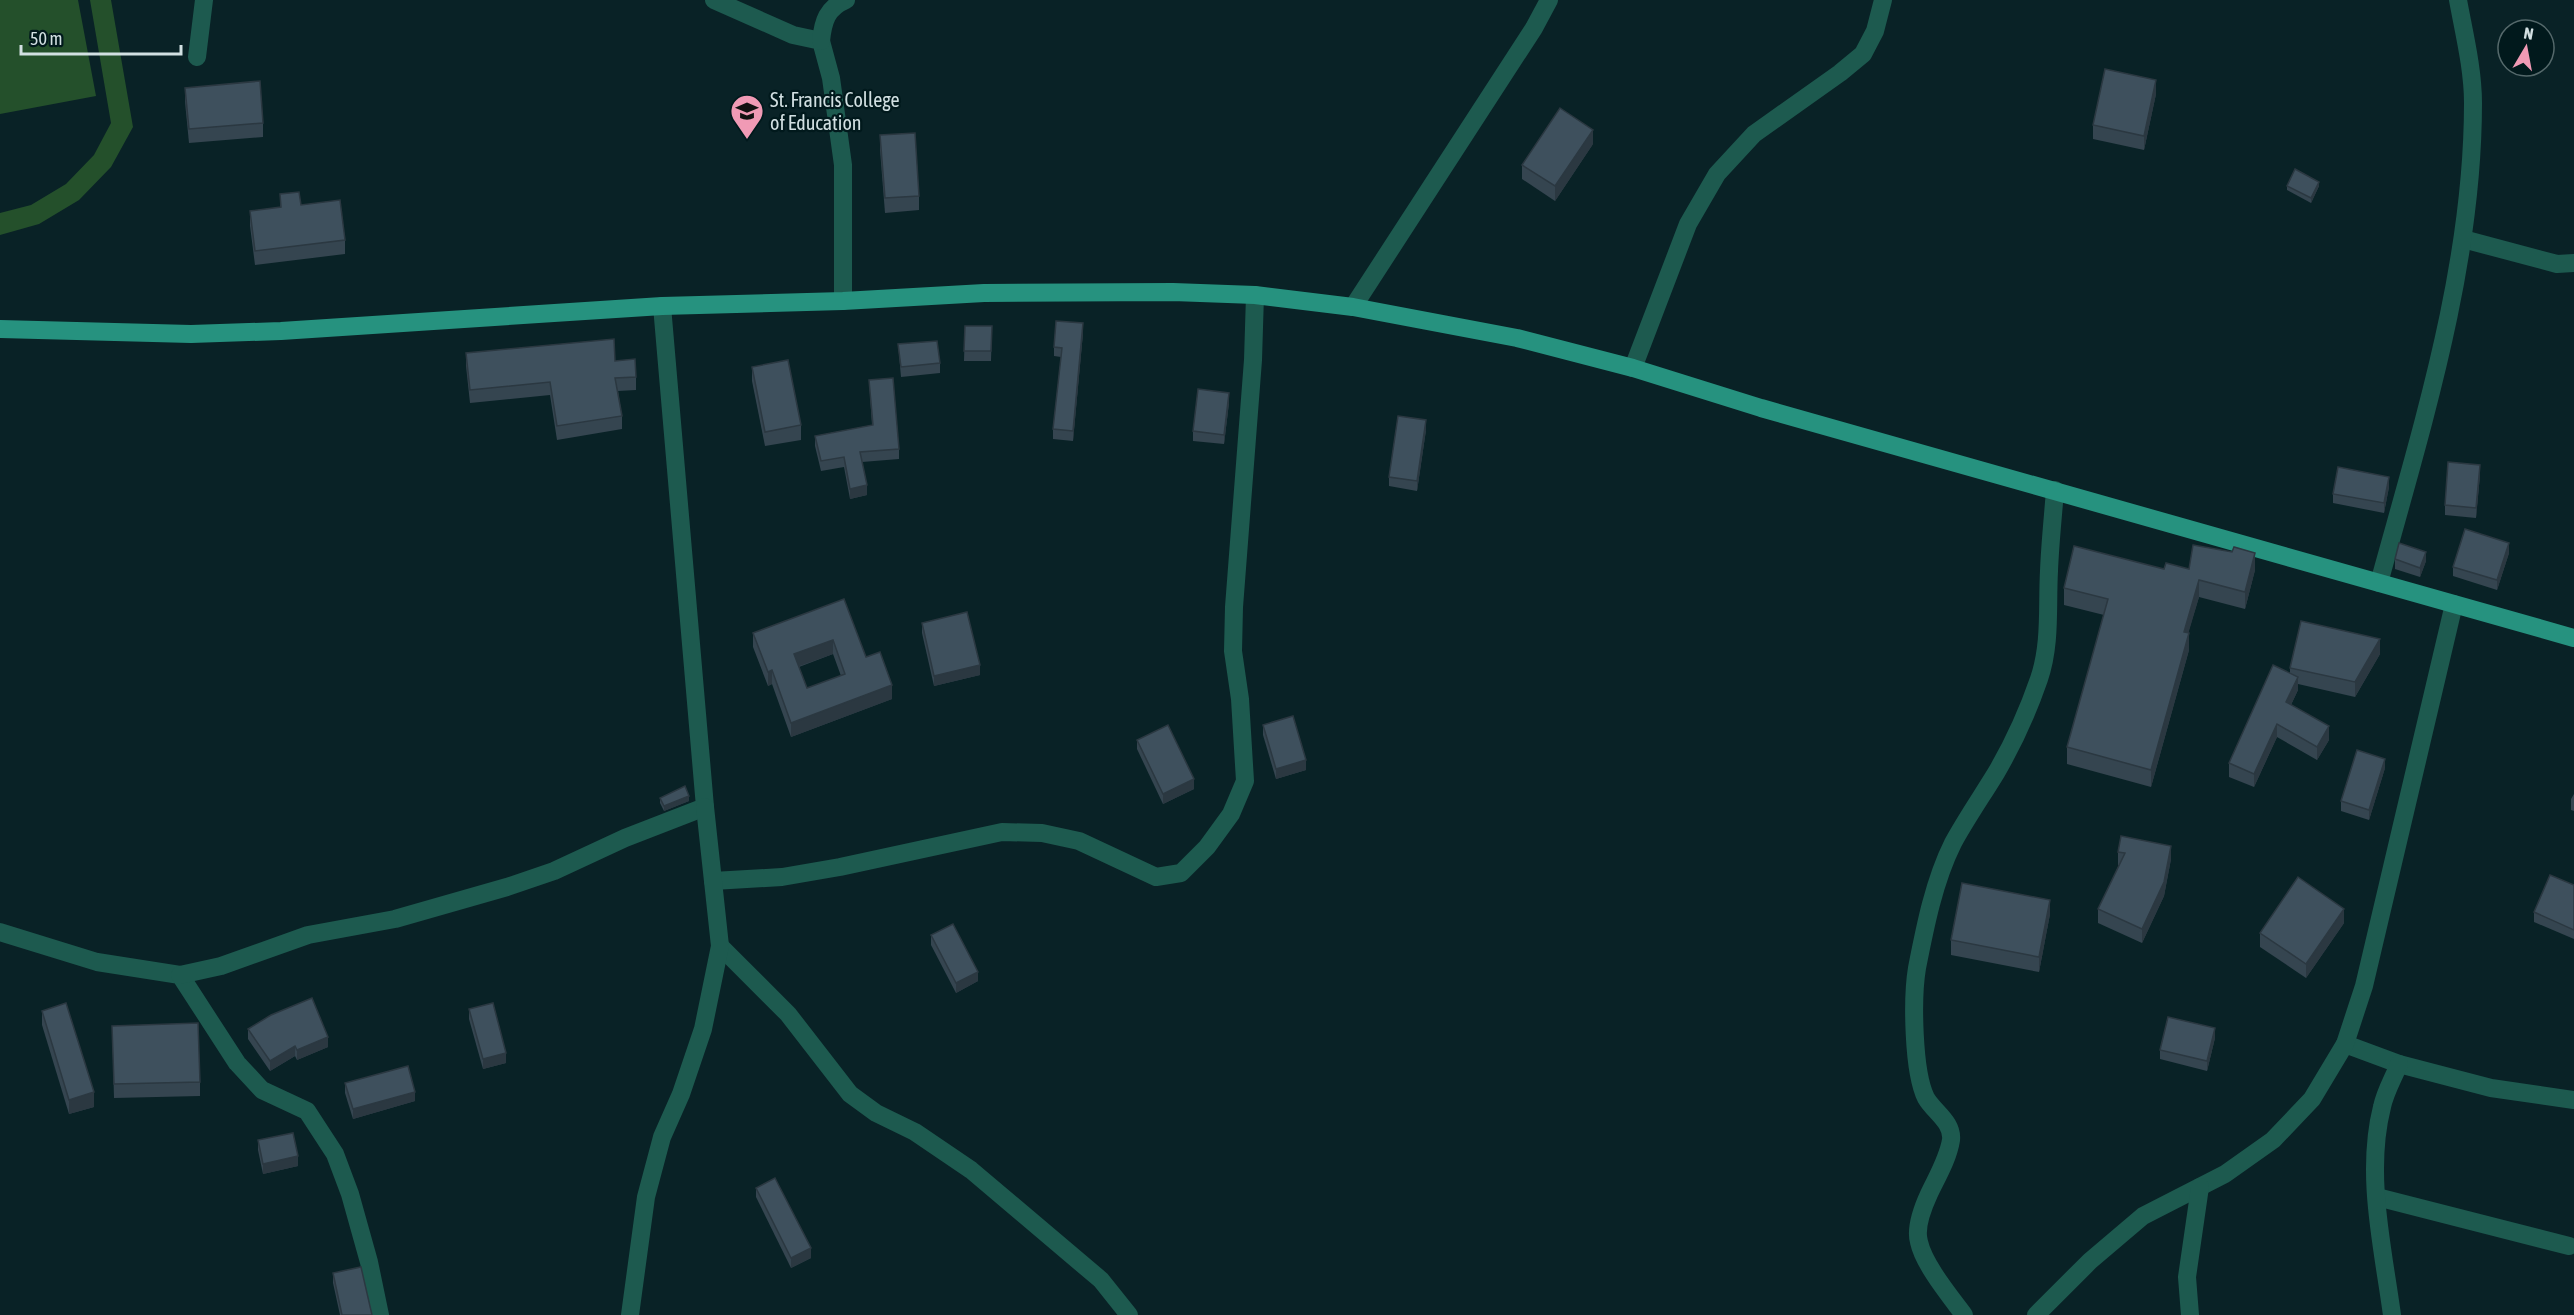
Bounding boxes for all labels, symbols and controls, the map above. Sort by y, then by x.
scale bar [21,18,182,56]
north arrow [2496,18,2556,78]
text: N [2522,24,2535,43]
text: 50 m [30,28,62,49]
place label: St. Francis College of Education [770,88,900,134]
school or university icon: St. Francis College of Education [729,93,765,140]

